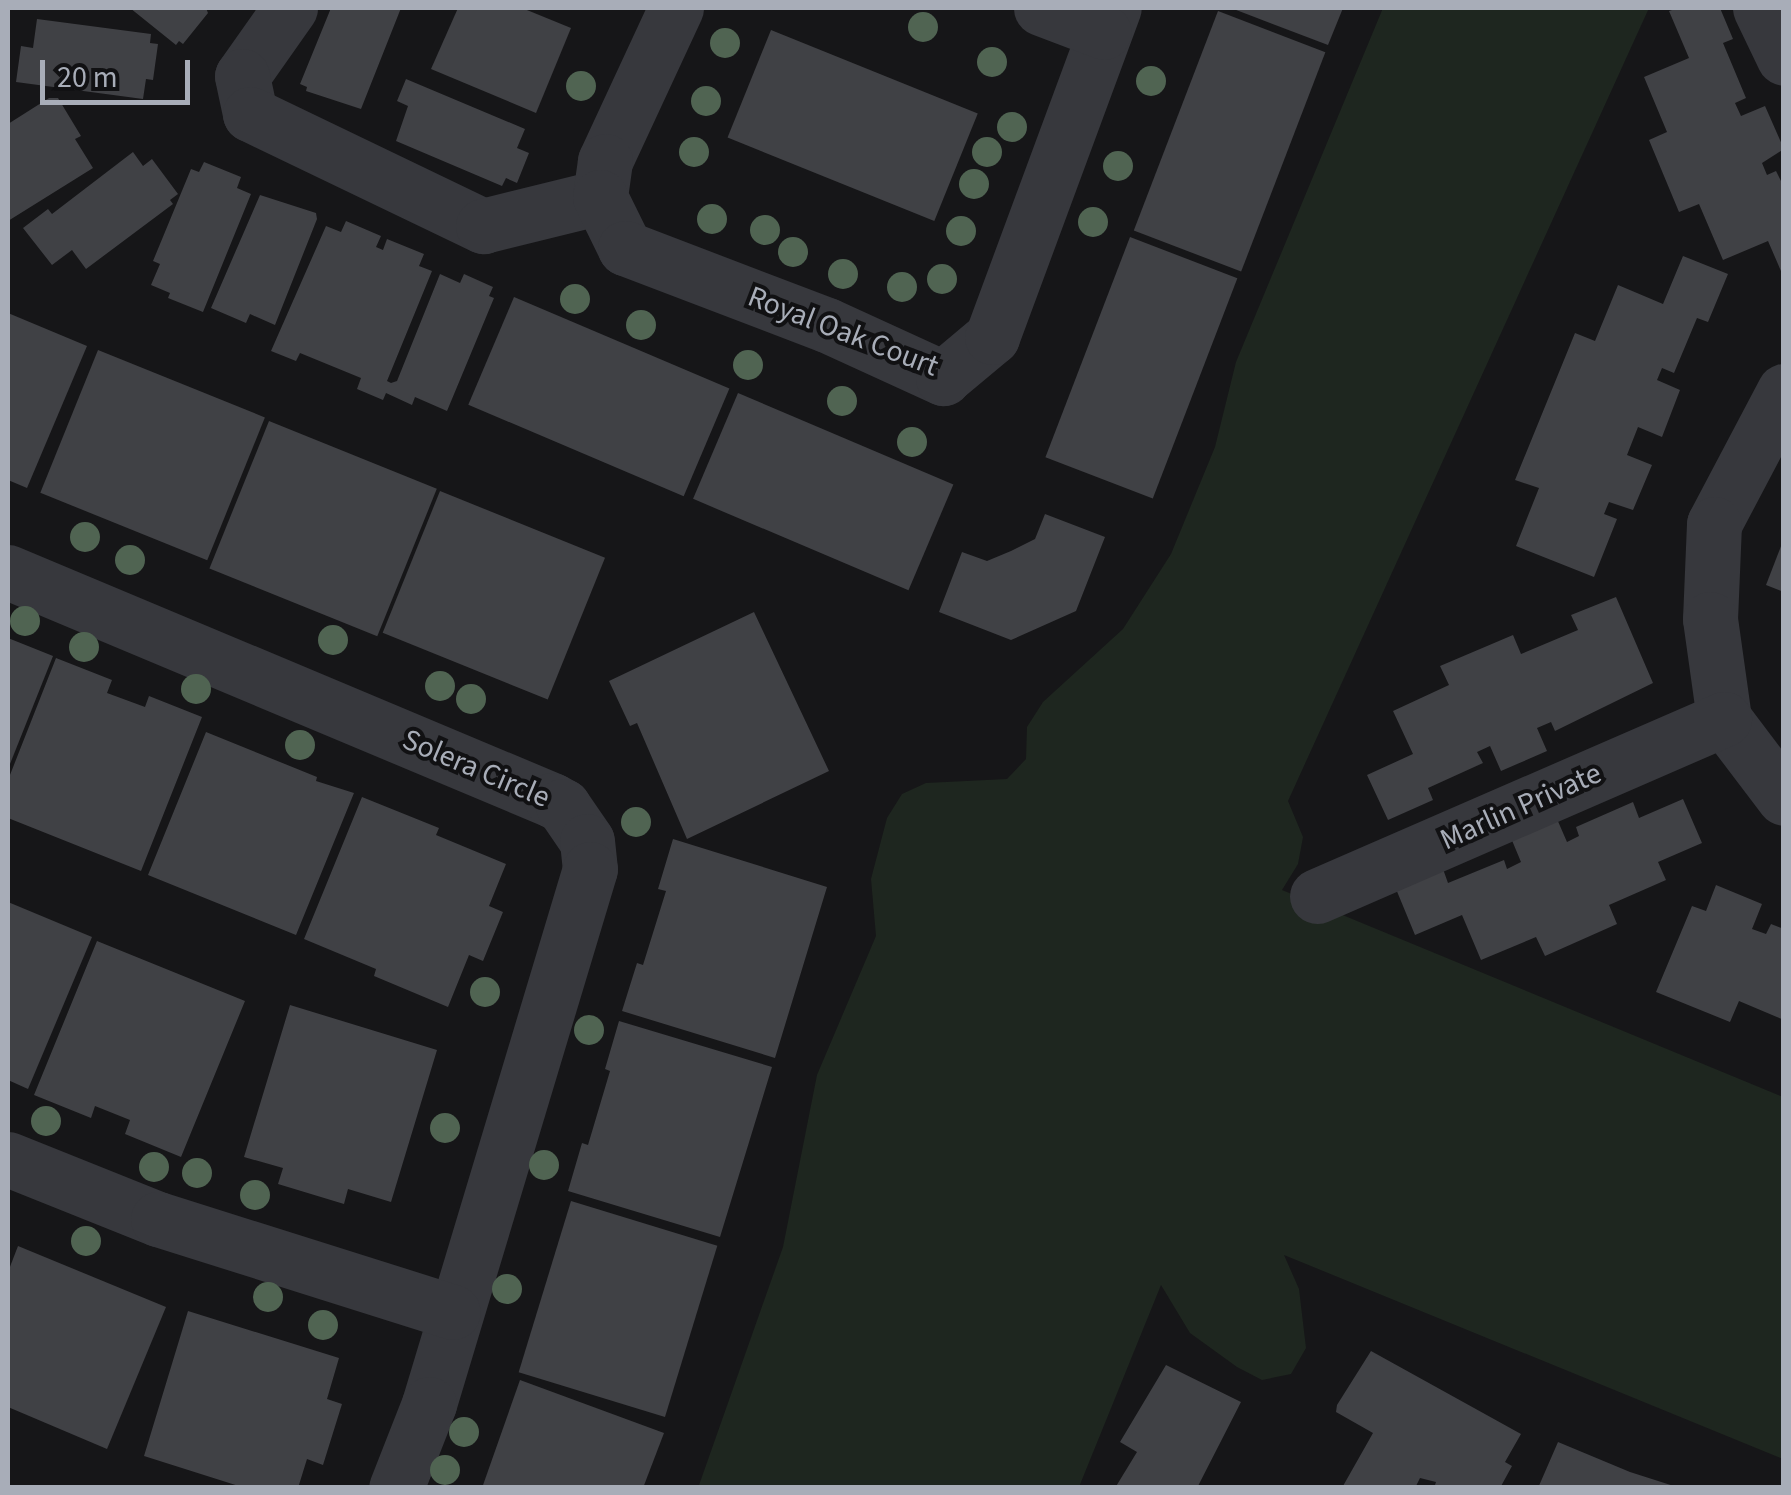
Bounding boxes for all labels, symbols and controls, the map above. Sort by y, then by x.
scale bar [45,40,195,102]
text: 20 m [57,56,118,99]
street label: Royal Oak Court [743,279,943,385]
street label: Solera Circle [397,722,555,816]
street label: Marlin Private [1435,756,1607,858]

